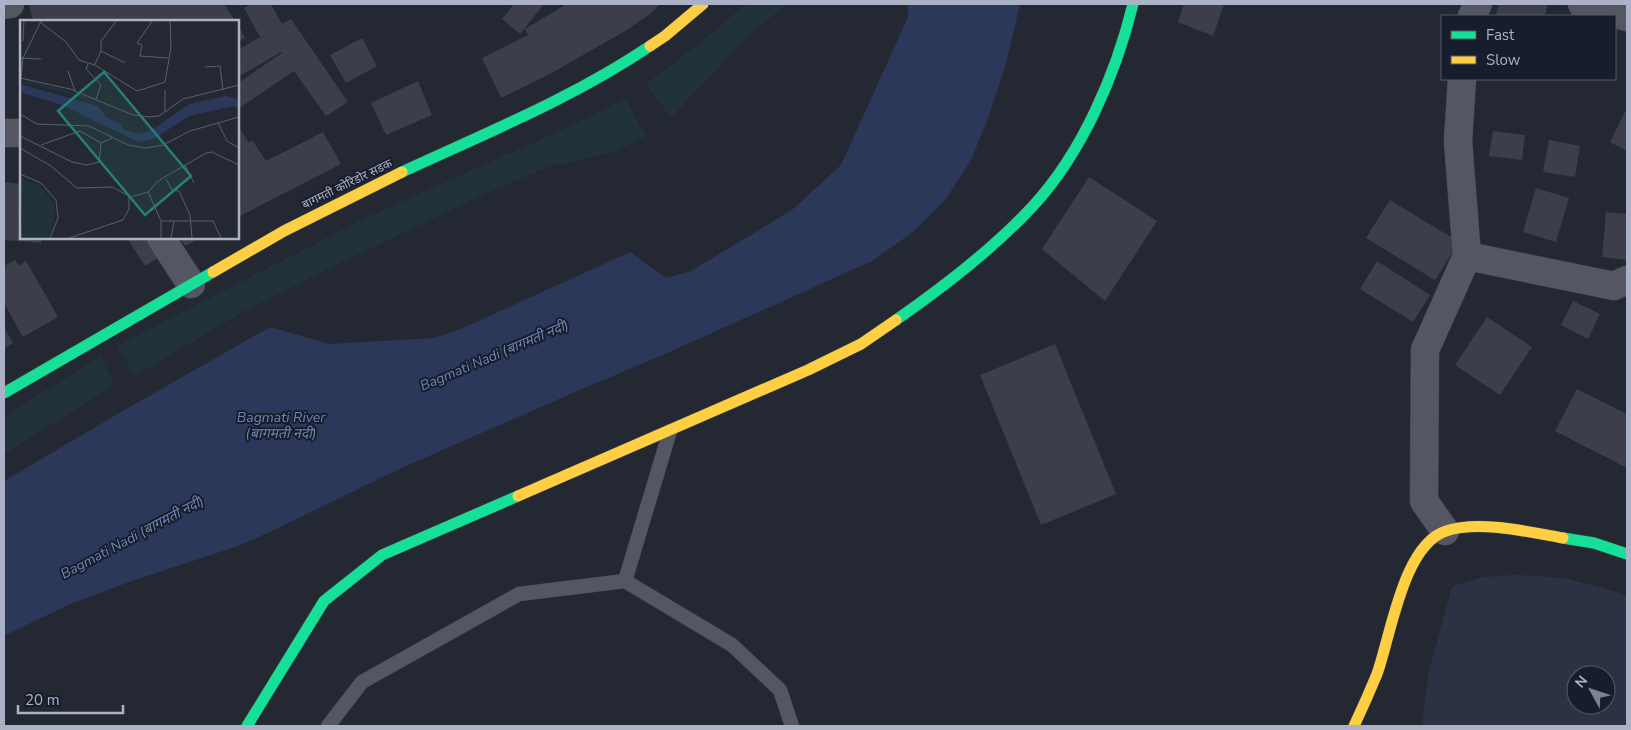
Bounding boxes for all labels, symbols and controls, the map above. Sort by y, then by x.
legend [1441,15,1616,80]
inset map [20,20,239,239]
text: Fast [1486,25,1515,45]
text: Slow [1486,50,1521,70]
street label: बागमती कोरिडोर सडक [299,155,395,213]
water label: Bagmati Nadi (बागमती नदी) [417,315,571,395]
water label: Bagmati River (बागमती नदी) [237,408,326,443]
water label: Bagmati Nadi (बागमती नदी) [57,492,207,583]
north arrow [1566,665,1616,715]
text: N [1571,672,1592,692]
scale bar [18,682,122,714]
text: 20 m [25,690,60,710]

